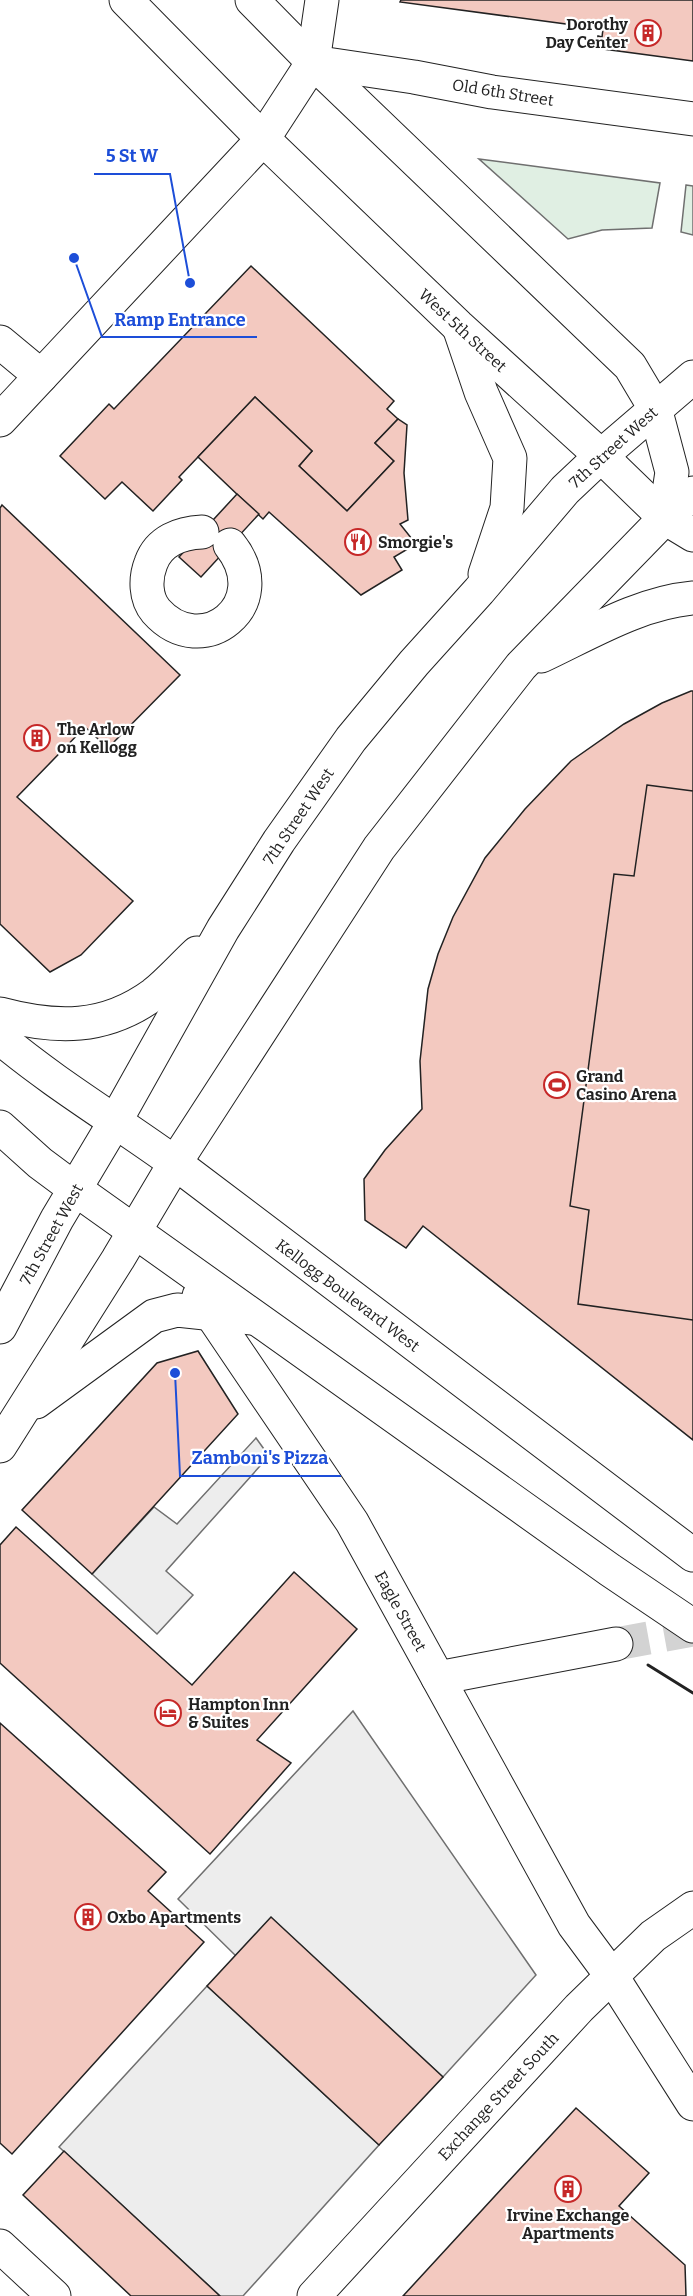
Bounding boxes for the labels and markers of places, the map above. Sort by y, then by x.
place label: Dorothy Day Center [545,15,628,52]
building icon: Dorothy Day Center [633,18,663,48]
callout: 5 St W [94,138,170,174]
callout: Ramp Entrance [102,301,257,337]
restaurant icon: Smorgie's [343,527,373,557]
place label: Smorgie's [378,533,453,552]
place label: The Arlow on Kellogg [57,720,137,757]
building icon: The Arlow on Kellogg [22,723,52,753]
place label: Grand Casino Arena [576,1067,677,1104]
sports icon: Grand Casino Arena [542,1070,572,1100]
callout: Zamboni's Pizza [180,1440,341,1476]
place label: Hampton Inn & Suites [188,1695,290,1732]
hotel icon: Hampton Inn & Suites [153,1698,183,1728]
building icon: Oxbo Apartments [73,1902,103,1932]
place label: Oxbo Apartments [107,1908,241,1927]
building icon: Irvine Exchange Apartments [553,2174,583,2204]
place label: Irvine Exchange Apartments [507,2206,629,2243]

